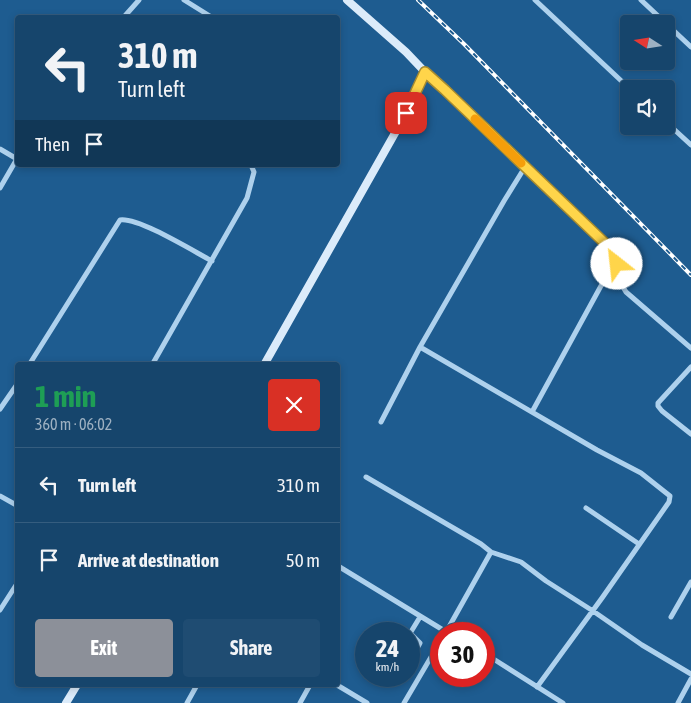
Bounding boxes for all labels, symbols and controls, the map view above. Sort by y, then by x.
north arrow [620,15,675,70]
map controls [620,15,675,135]
icon: left [35,35,100,100]
text: 310 m [118,35,197,75]
text: Turn left [118,76,185,102]
button: sound [620,80,675,135]
pin [385,92,427,134]
icon: arrive [392,99,420,127]
icon: arrive [80,130,108,158]
text: Then [35,133,70,155]
position arrow [590,237,642,289]
text: 1 min [35,379,96,413]
button: close [268,379,320,431]
text: 360 m · 06:02 [35,415,112,433]
icon: left [35,471,63,499]
text: Turn left [78,474,136,496]
text: 310 m [277,474,320,496]
icon: arrive [35,546,63,574]
text: Arrive at destination [78,549,219,571]
text: 50 m [286,549,320,571]
button: Exit [35,619,173,677]
button: Share [183,619,320,677]
speed limit sign: 30 [430,622,495,687]
text: 24 [376,634,399,662]
text: km/h [376,660,399,674]

